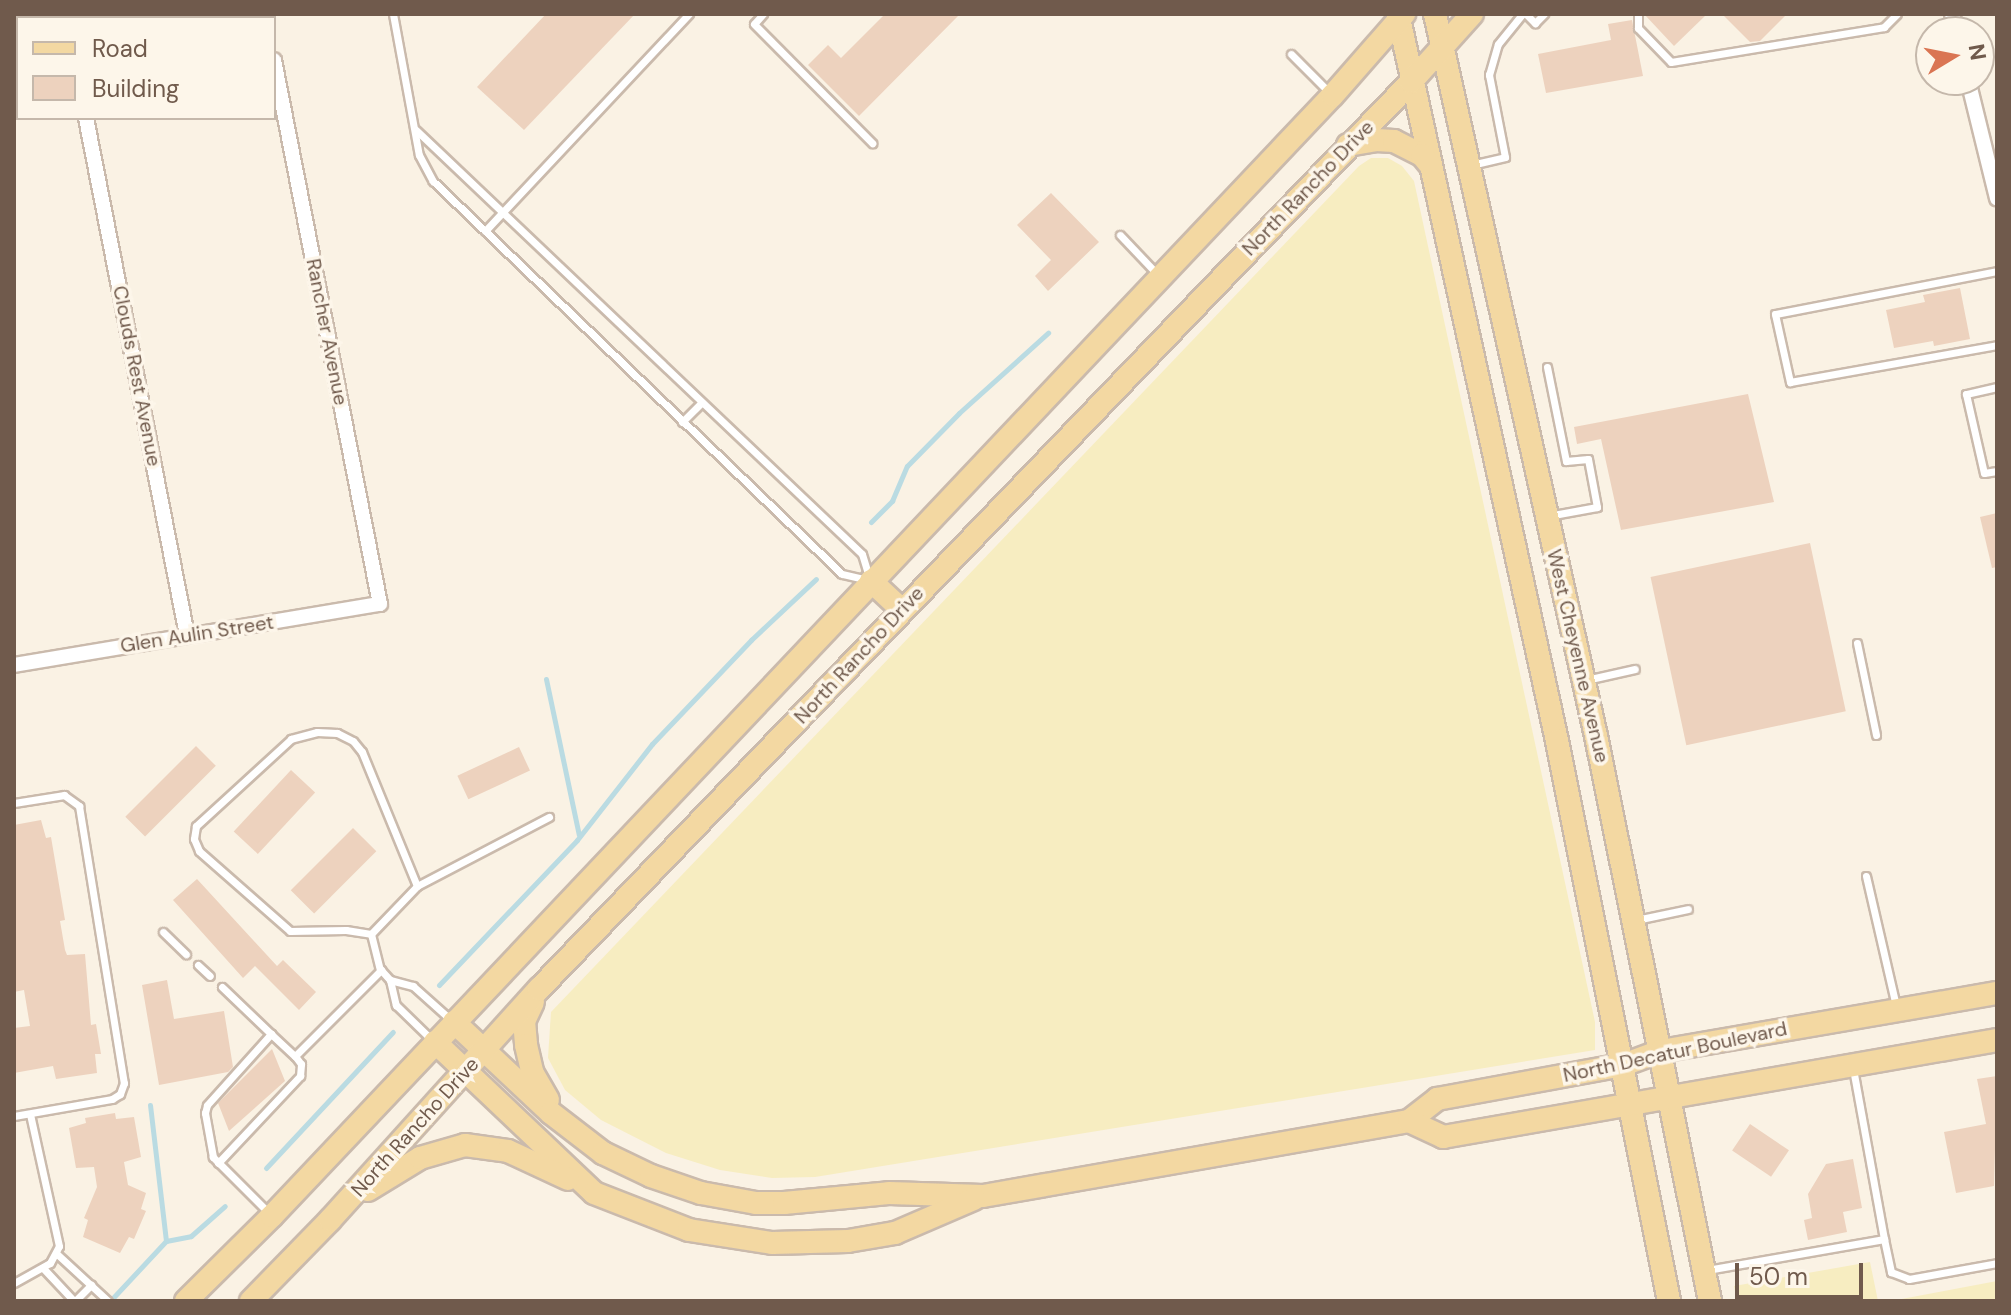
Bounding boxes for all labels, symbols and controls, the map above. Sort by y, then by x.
legend [16,16,276,120]
north arrow [1915,16,1995,96]
text: Road [92,33,148,64]
text: N [1961,42,1993,63]
text: Building [92,73,179,104]
street label: North Rancho Drive [1237,115,1379,261]
street label: Rancher Avenue [301,257,353,407]
street label: Clouds Rest Avenue [108,284,166,468]
street label: West Cheyenne Avenue [1542,547,1614,765]
street label: North Rancho Drive [789,581,929,729]
street label: Glen Aulin Street [119,610,275,658]
street label: North Decatur Boulevard [1561,1017,1789,1087]
street label: North Rancho Drive [346,1052,484,1202]
scale bar [1739,1247,1867,1297]
text: 50 m [1749,1261,1808,1292]

